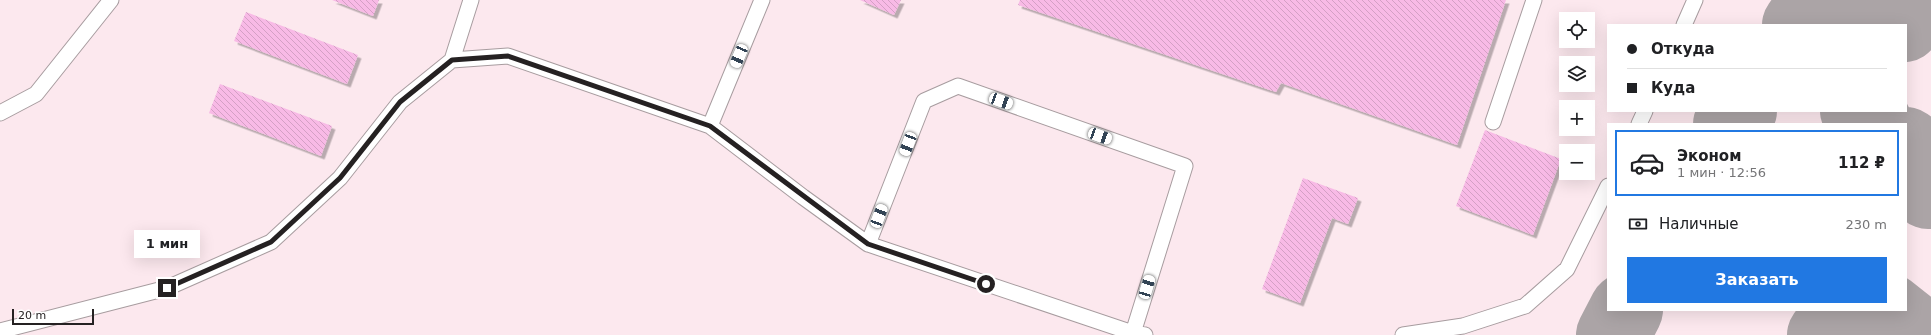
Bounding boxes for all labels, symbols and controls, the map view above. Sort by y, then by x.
map controls [1559,12,1595,180]
button: locate [1559,12,1595,48]
text: Откуда [1651,40,1715,58]
car [729,43,749,69]
button: layers [1559,56,1595,92]
text: Куда [1651,79,1695,97]
car [988,91,1014,111]
button: + [1559,100,1595,136]
car [1087,126,1113,146]
car [898,131,918,157]
button: − [1559,144,1595,180]
icon: car [1629,145,1665,181]
text: Эконом [1677,147,1741,165]
text: 112 ₽ [1838,154,1885,172]
text: 1 мин · 12:56 [1677,165,1766,180]
car [869,203,889,229]
icon: cash [1627,213,1649,235]
text: Наличные [1659,215,1739,233]
text: 230 m [1845,217,1887,232]
callout: 1 мин [134,230,200,258]
text: 1 мин [146,236,188,251]
button: Заказать [1627,257,1887,303]
car [1138,274,1156,300]
route start [977,275,995,293]
route end [158,279,176,297]
scale bar [12,307,94,326]
text: 20 m [18,309,46,322]

